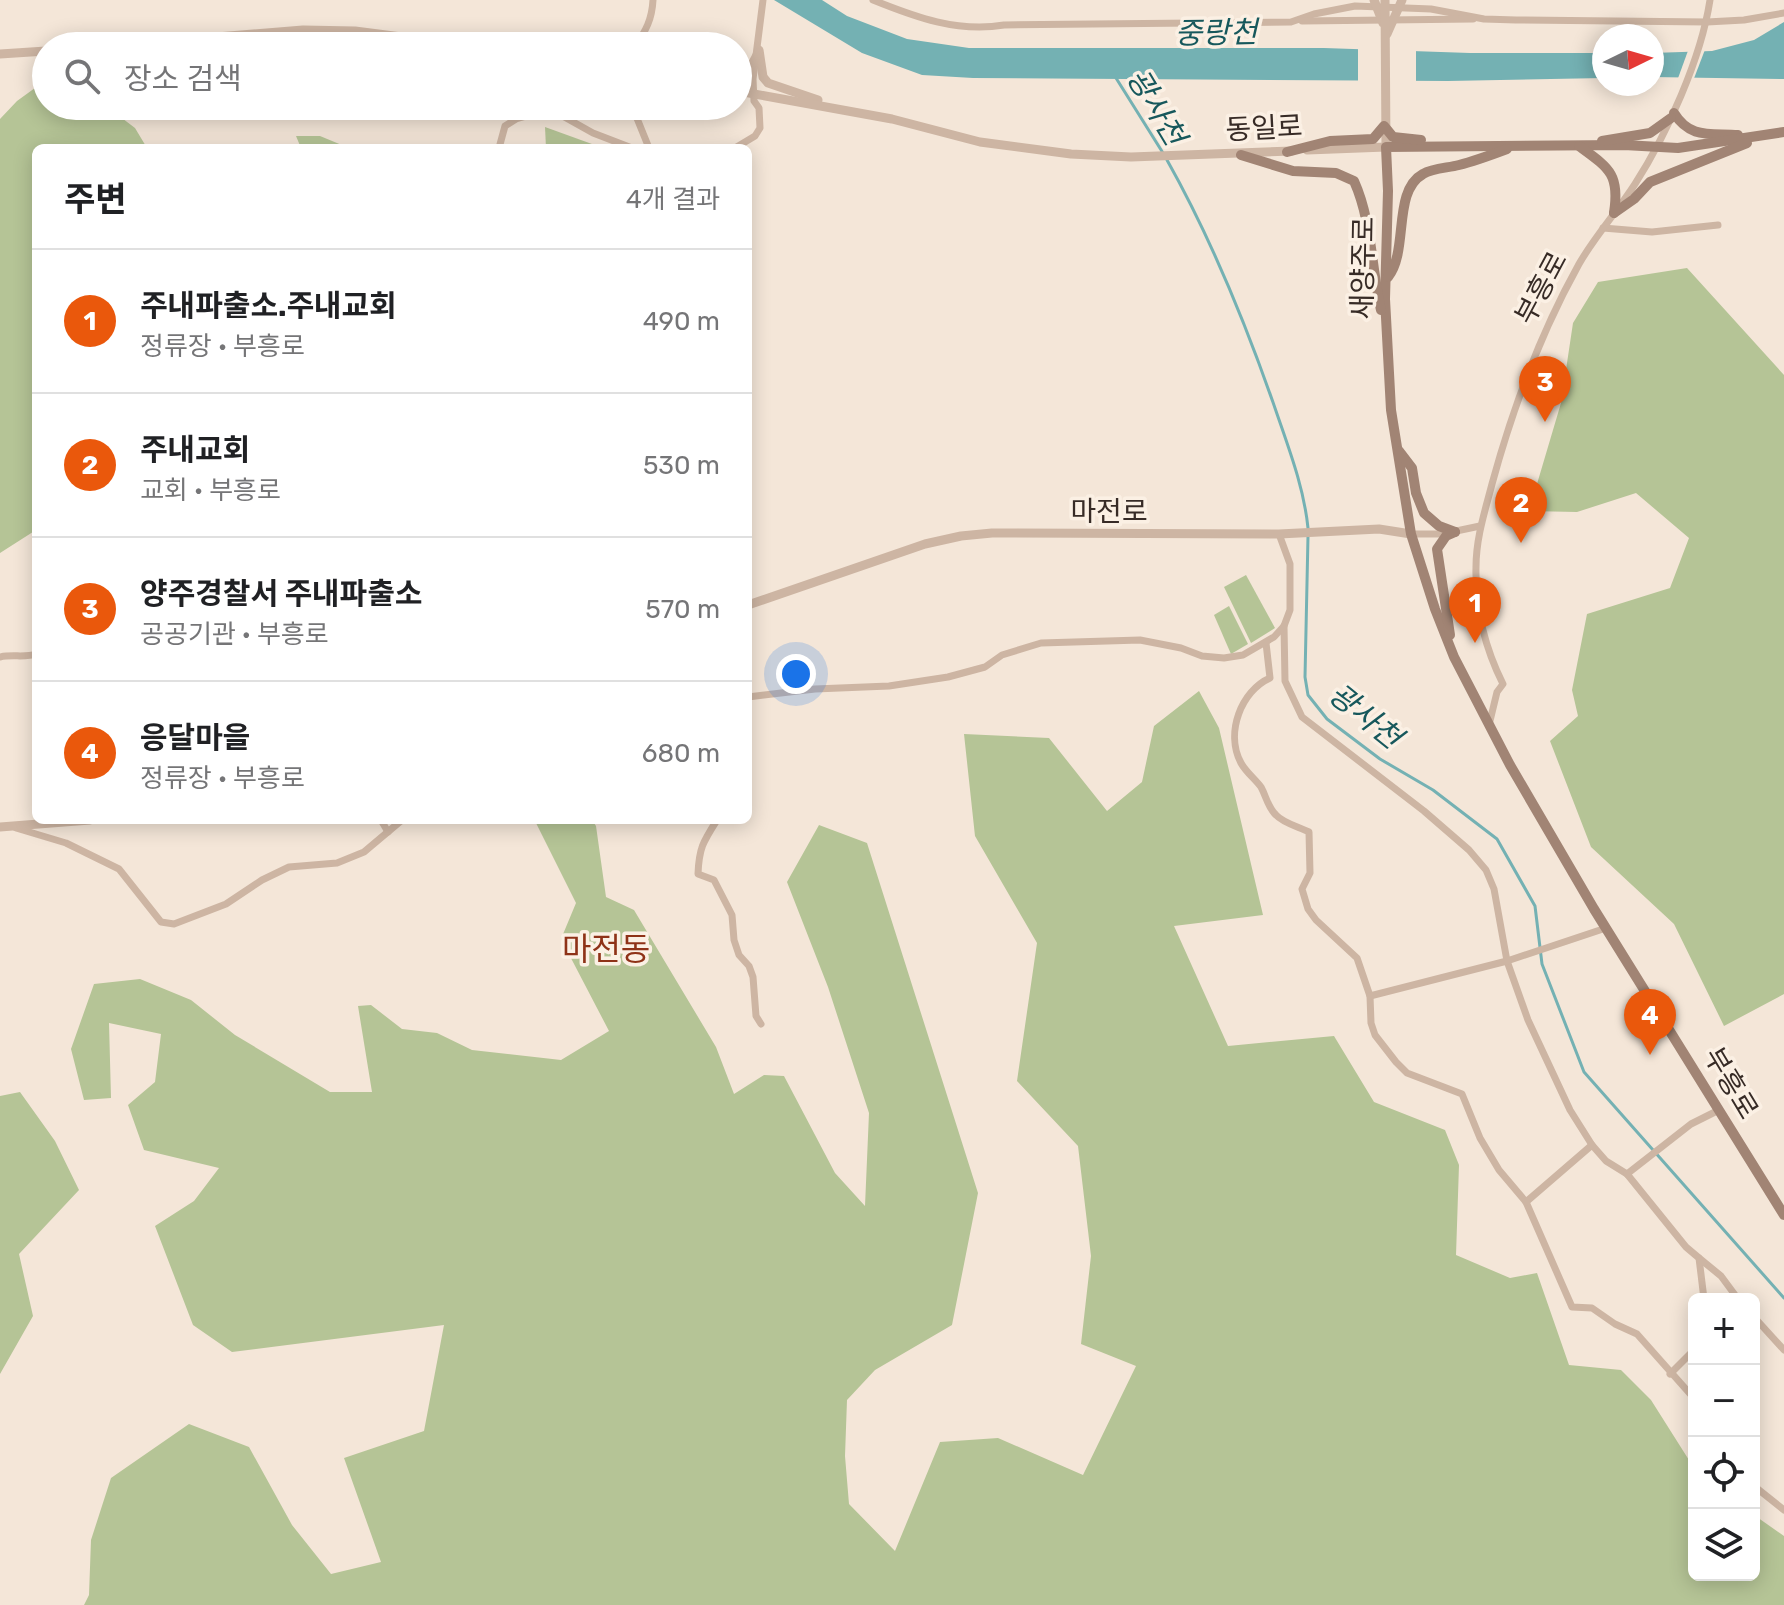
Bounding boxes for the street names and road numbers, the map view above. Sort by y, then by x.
street label: 동일로 [1225,110,1303,146]
street label: 새양주로 [1346,216,1380,320]
street label: 부흥로 [1508,246,1574,330]
street label: 마전로 [1070,495,1148,528]
street label: 부흥로 [1697,1041,1765,1125]

